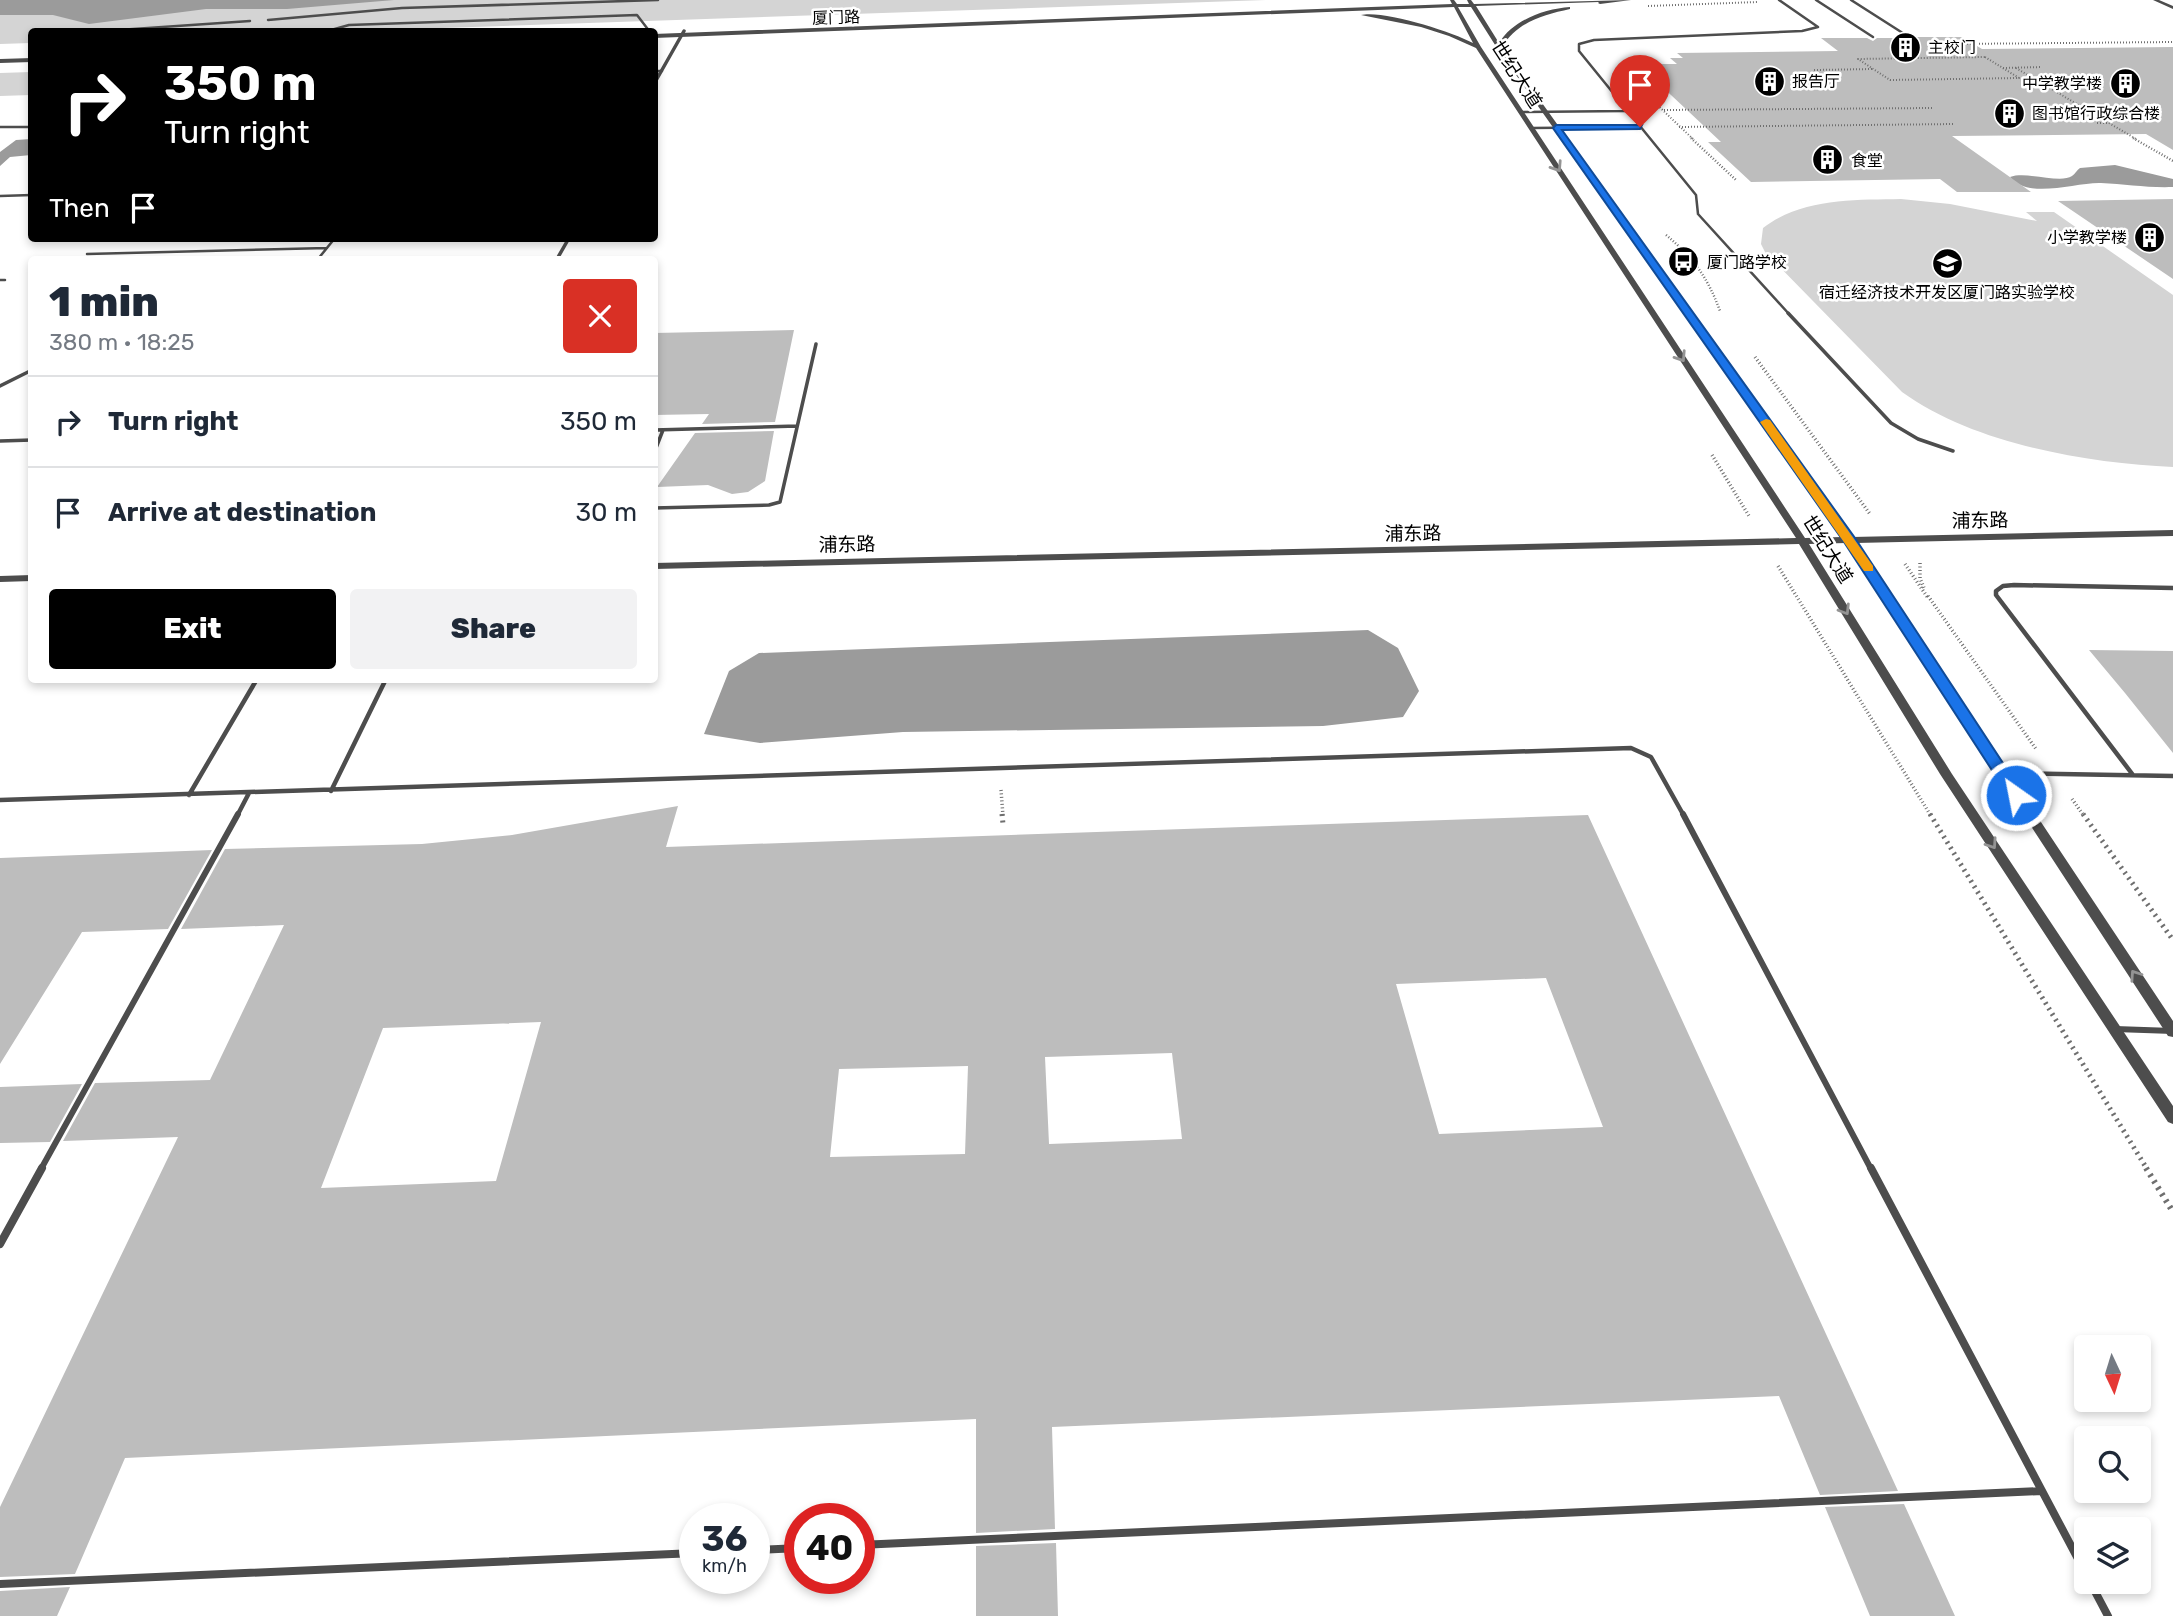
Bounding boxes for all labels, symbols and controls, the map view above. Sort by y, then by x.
street label: 厦门路 [812,7,860,28]
building icon: 主校门 [1888,30,1922,64]
street label: 世纪大道 [1486,36,1547,112]
place label: 主校门 [1928,38,1976,57]
text: 350 m [164,54,317,112]
pin [1610,55,1670,127]
icon: right [49,56,140,147]
building icon: 报告厅 [1752,64,1786,98]
icon: arrive [1621,66,1659,104]
building icon: 中学教学楼 [2108,66,2142,100]
place label: 报告厅 [1792,72,1840,91]
place label: 中学教学楼 [2022,74,2102,93]
building icon: 图书馆行政综合楼 [1992,96,2026,130]
place label: 图书馆行政综合楼 [2032,104,2160,123]
text: Turn right [164,113,309,151]
building icon: 食堂 [1811,143,1845,177]
place label: 食堂 [1851,151,1883,170]
one-way arrow [1548,159,1561,172]
icon: arrive [124,189,162,227]
text: Then [49,193,110,224]
building icon: 小学教学楼 [2133,220,2167,254]
place label: 小学教学楼 [2047,228,2127,247]
bus stop icon: 厦门路学校 [1667,245,1701,279]
school or university icon: 宿迁经济技术开发区厦门路实验学校 [1930,246,1964,280]
place label: 厦门路学校 [1707,253,1787,272]
text: 1 min [49,277,159,327]
button: close [563,279,637,353]
place label: 宿迁经济技术开发区厦门路实验学校 [1819,283,2075,302]
text: 380 m · 18:25 [49,328,195,356]
one-way arrow [1673,349,1686,362]
icon: right [49,403,87,441]
text: Turn right [108,406,238,437]
text: 350 m [560,406,637,437]
icon: arrive [49,494,87,532]
text: Arrive at destination [108,497,376,528]
text: 30 m [575,497,637,528]
street label: 浦东路 [1951,509,2009,532]
street label: 世纪大道 [1798,511,1857,588]
street label: 浦东路 [1384,522,1442,545]
street label: 浦东路 [818,533,876,556]
button: Exit [49,589,336,669]
button: Share [350,589,637,669]
one-way arrow [1836,602,1849,615]
position arrow [1979,758,2053,832]
one-way arrow [1984,836,1997,849]
one-way arrow [2130,969,2143,982]
north arrow [2074,1335,2151,1412]
map controls [2074,1335,2151,1594]
button: search [2074,1426,2151,1503]
speed limit sign: 40 [784,1503,875,1594]
button: layers [2074,1517,2151,1594]
text: 36 [702,1518,747,1560]
text: km/h [702,1555,747,1577]

